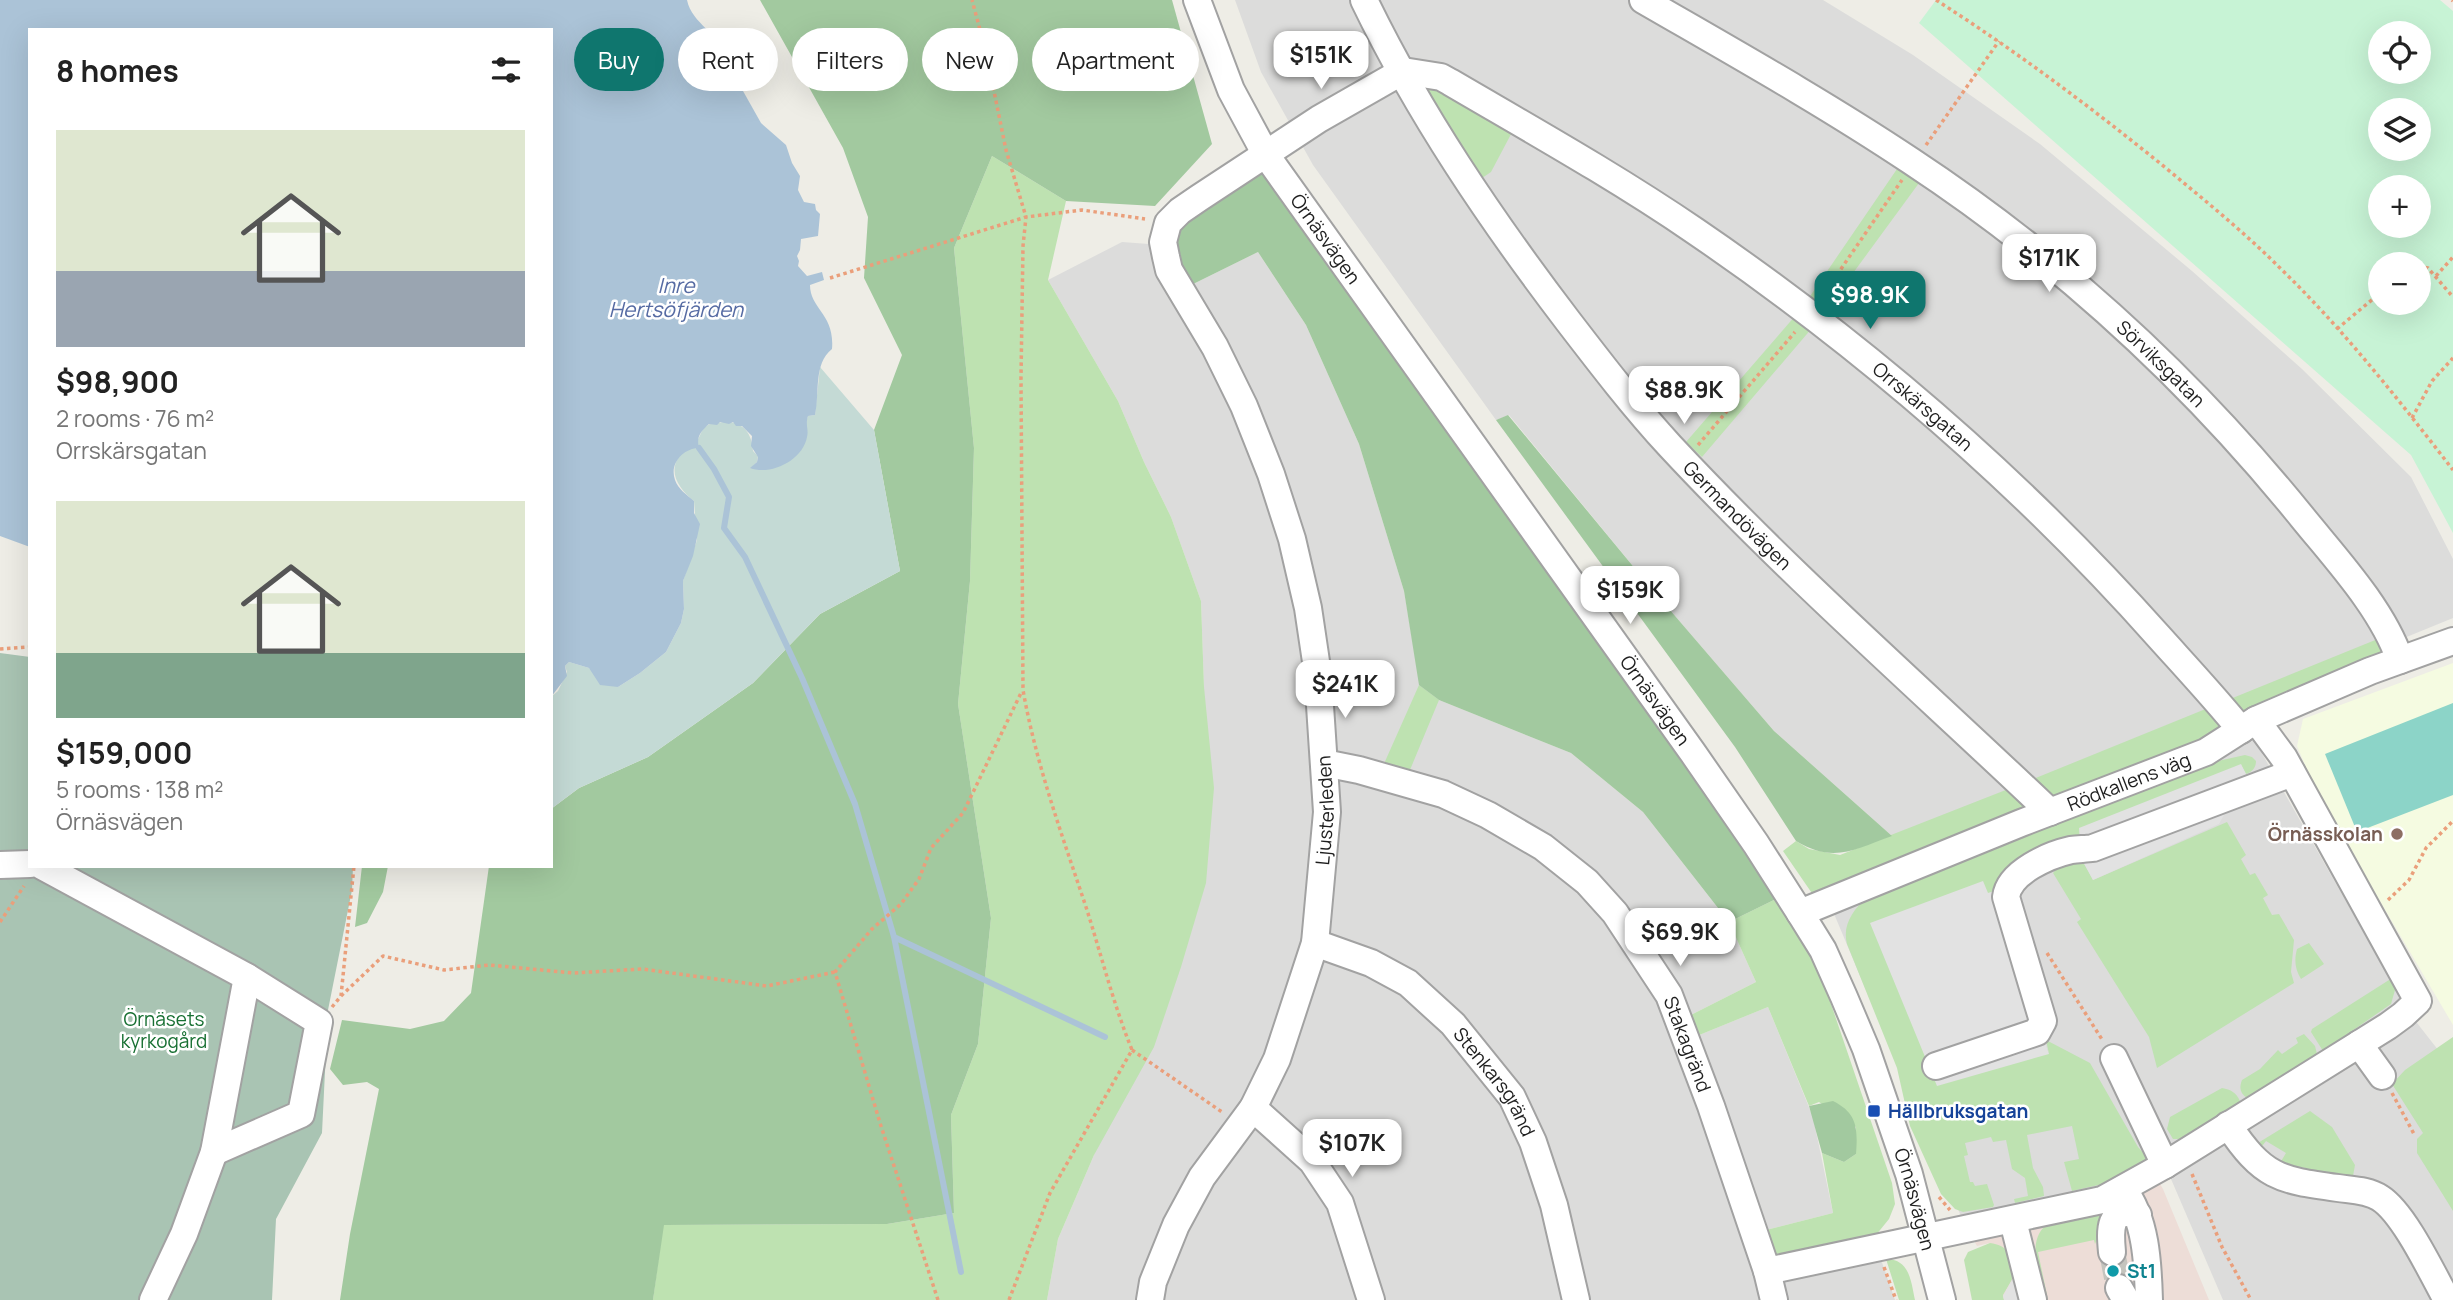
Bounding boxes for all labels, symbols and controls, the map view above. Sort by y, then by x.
map controls [2368,21,2431,315]
button: locate [2368,21,2431,84]
chip: Buy [574,28,664,91]
chip: Rent [678,28,778,91]
chip: Filters [792,28,908,91]
chip: New [922,28,1018,91]
chip: Apartment [1032,28,1199,91]
pin: $151K [1272,32,1370,91]
text: $151K [1290,38,1352,70]
text: 8 homes [56,50,179,91]
icon: filters [487,51,525,89]
button: layers [2368,98,2431,161]
icon: home [228,175,354,301]
button: + [2368,175,2431,238]
street label: Örnäsvägen [1285,188,1367,289]
pin: $171K [2000,234,2098,294]
text: $171K [2018,241,2080,273]
button: − [2368,252,2431,315]
water label: Inre Hertsöfjärden [609,271,745,323]
pin: $98.9K [1813,272,1927,331]
text: $98.9K [1831,278,1909,310]
street label: Sörviksgatan [2111,314,2211,413]
street label: Orrskärsgatan [1867,356,1979,457]
text: $98,900 [56,361,179,402]
pin: $88.9K [1627,366,1741,426]
text: $88.9K [1645,373,1723,405]
text: 2 rooms · 76 m² [56,402,214,434]
text: Orrskärsgatan [56,434,207,466]
street label: Germandövägen [1677,455,1798,576]
icon: home [228,546,354,672]
pin: $159K [1581,566,1679,626]
text: $159K [1596,573,1664,605]
street label: Örnäsvägen [1614,650,1696,751]
pin: $241K [1296,660,1394,720]
text: $241K [1312,667,1378,699]
text: $159,000 [56,732,192,773]
street label: Rödkallens väg [2063,746,2194,817]
street label: Ljusterleden [1309,755,1340,866]
text: 5 rooms · 138 m² [56,773,223,805]
text: Örnäsvägen [56,805,183,837]
place label: Örnässkolan [2268,821,2383,847]
marker: Örnässkolan [2389,826,2405,842]
pin: $69.9K [1623,908,1737,968]
text: $69.9K [1641,915,1719,947]
street label: Stakagränd [1658,992,1718,1096]
park label: Örnäsets kyrkogård [121,1006,207,1054]
street label: Stenkarsgränd [1448,1022,1542,1140]
place label: Hällbruksgatan [1888,1098,2029,1124]
marker: Hällbruksgatan [1866,1103,1882,1119]
pin: $107K [1303,1120,1401,1179]
text: $107K [1319,1126,1385,1158]
street label: Örnäsvägen [1888,1145,1941,1253]
place label: St1 [2127,1258,2156,1284]
marker: St1 [2105,1263,2121,1279]

